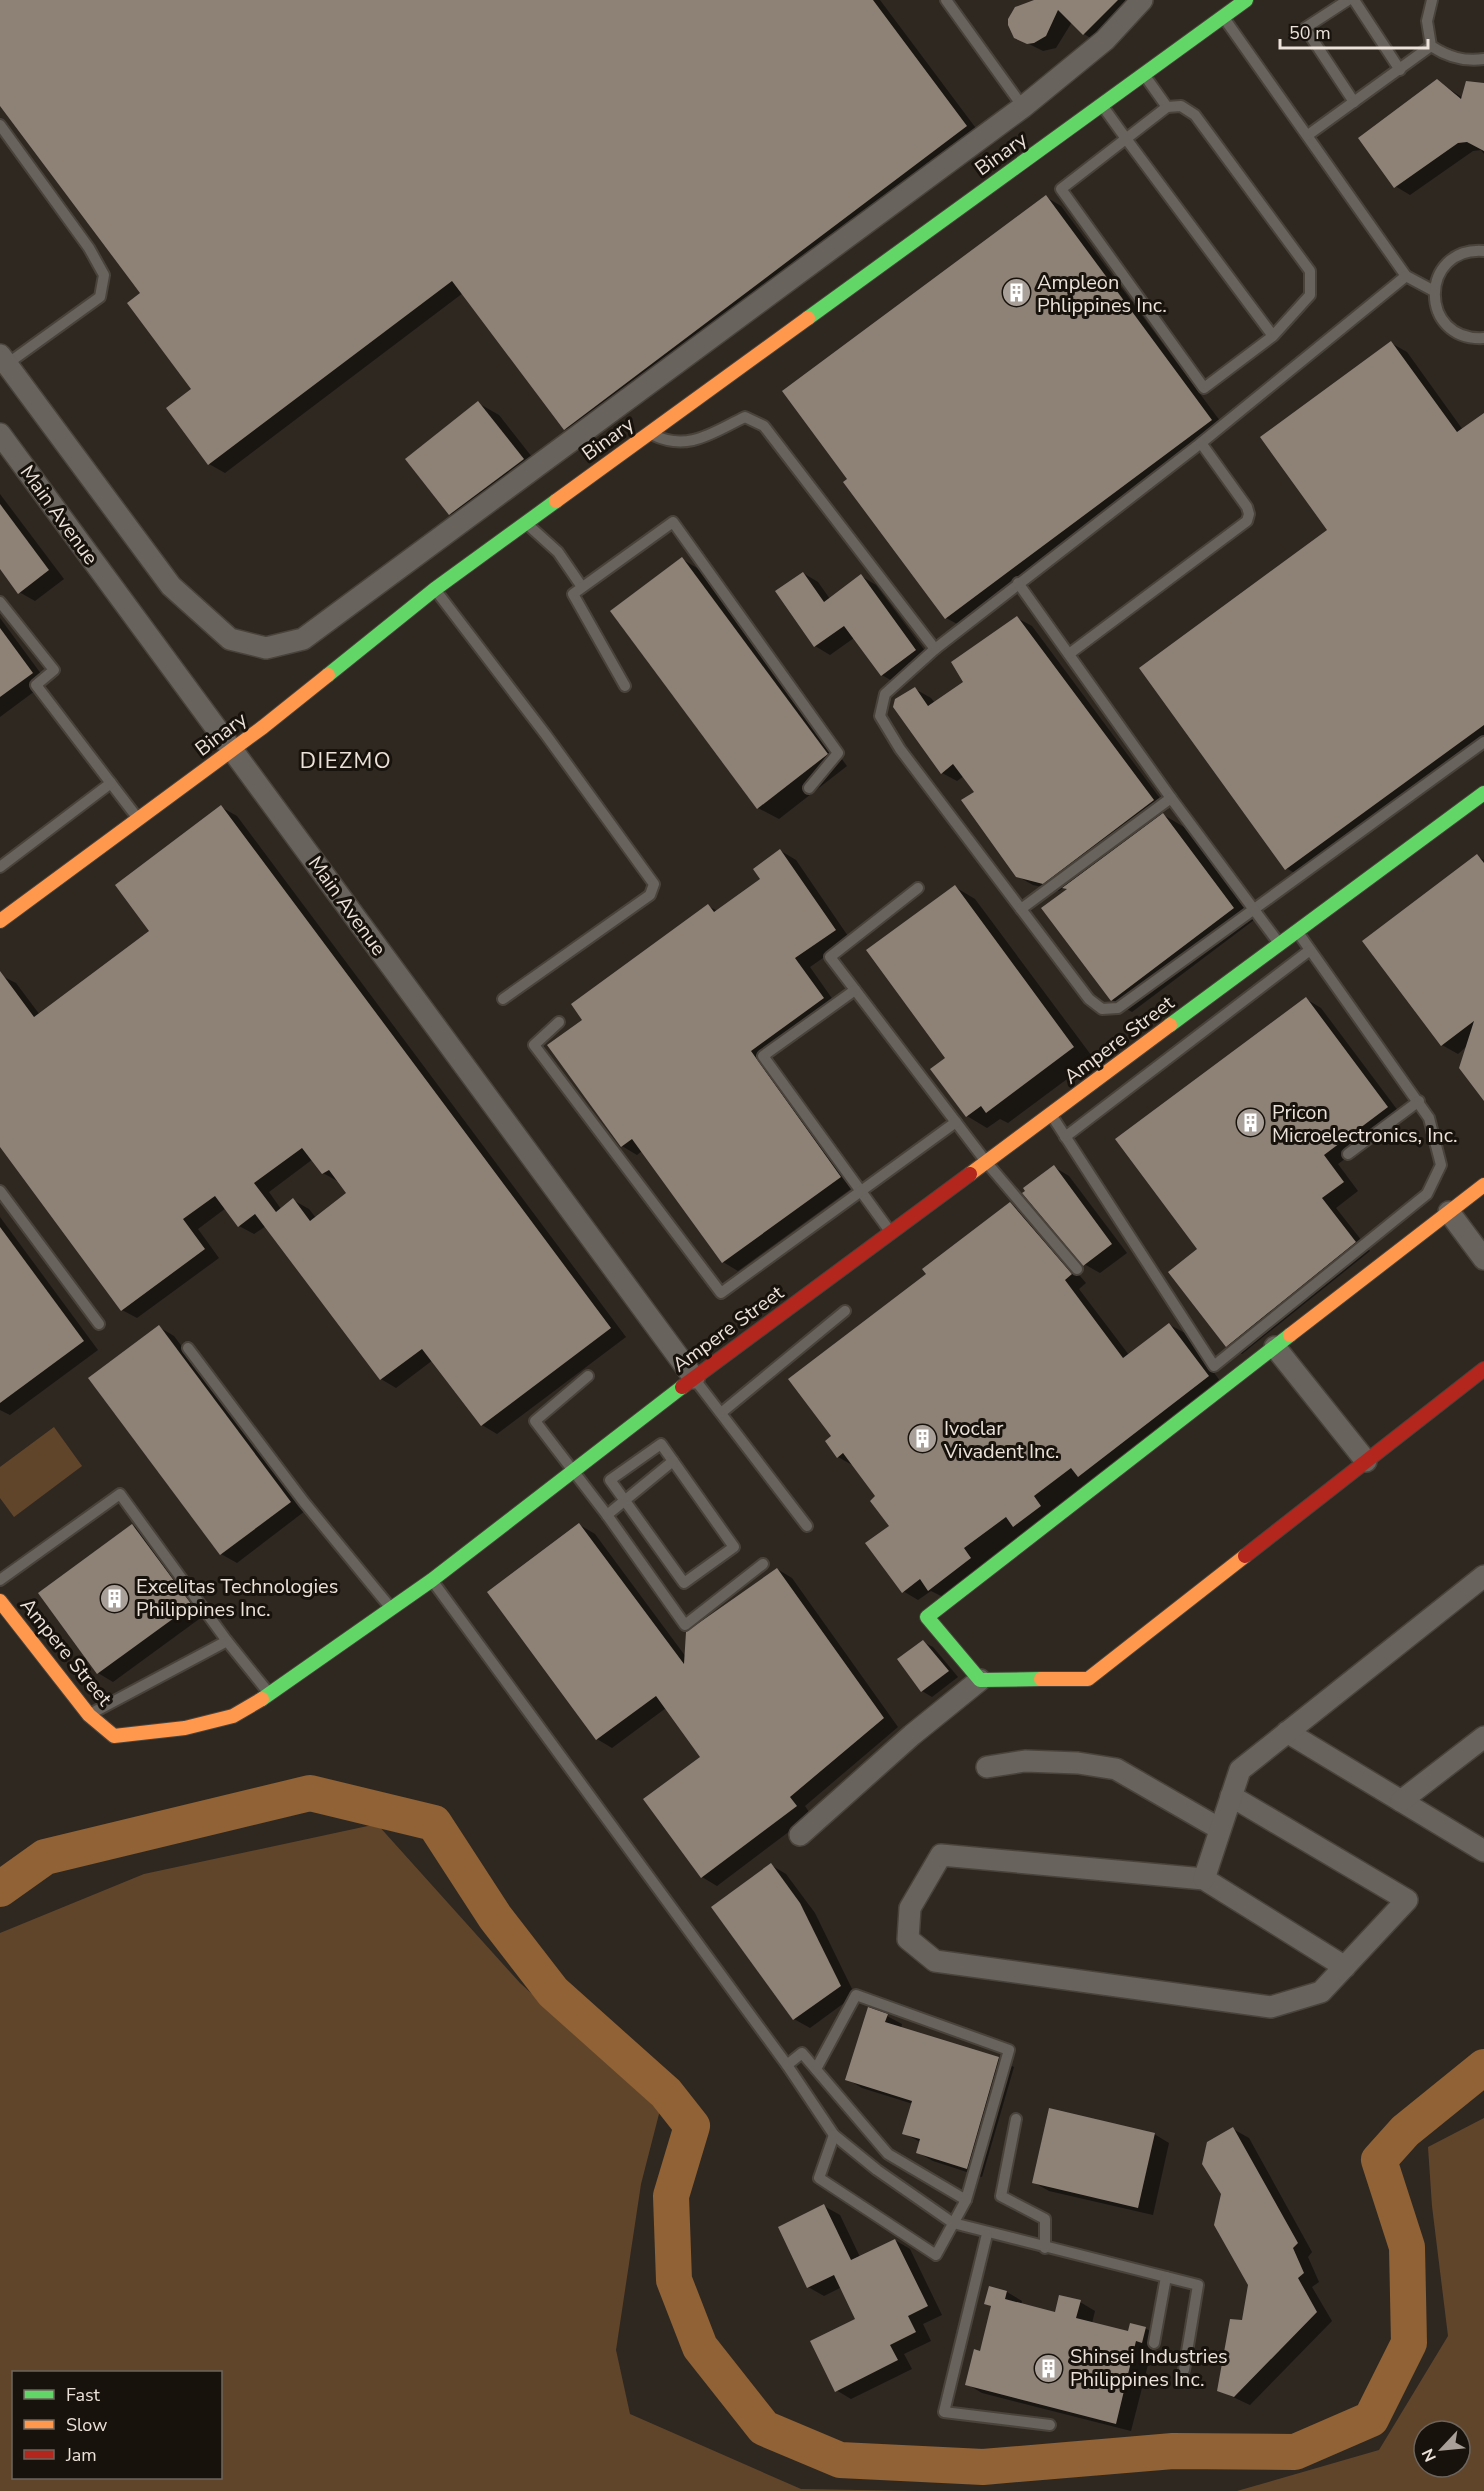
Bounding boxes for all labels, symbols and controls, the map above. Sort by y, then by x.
scale bar [1280,12,1428,50]
text: 50 m [1289,21,1331,45]
street label: Binary [970,126,1033,182]
place label: Ampleon Phlippines Inc. [1037,269,1167,319]
building icon: Ampleon Phlippines Inc. [1000,277,1032,309]
street label: Binary [577,411,640,467]
street label: Main Avenue [14,460,104,570]
street label: Binary [190,705,253,762]
district label: DIEZMO [300,746,392,776]
street label: Main Avenue [302,851,392,961]
street label: Ampere Street [1058,989,1180,1090]
place label: Pricon Microelectronics, Inc. [1272,1099,1458,1149]
building icon: Pricon Microelectronics, Inc. [1235,1107,1267,1139]
street label: Ampere Street [667,1279,790,1379]
place label: Ivoclar Vivadent Inc. [943,1415,1059,1465]
building icon: Ivoclar Vivadent Inc. [907,1423,939,1455]
place label: Excelitas Technologies Philippines Inc. [136,1573,338,1623]
building icon: Excelitas Technologies Philippines Inc. [99,1582,131,1614]
street label: Ampere Street [14,1592,118,1712]
place label: Shinsei Industries Philippines Inc. [1070,2343,1228,2393]
building icon: Shinsei Industries Philippines Inc. [1033,2352,1065,2384]
legend [12,2371,222,2479]
text: Fast [66,2383,101,2407]
text: Slow [66,2413,107,2437]
north arrow [1412,2419,1472,2479]
text: Jam [65,2443,97,2467]
text: N [1417,2445,1442,2465]

